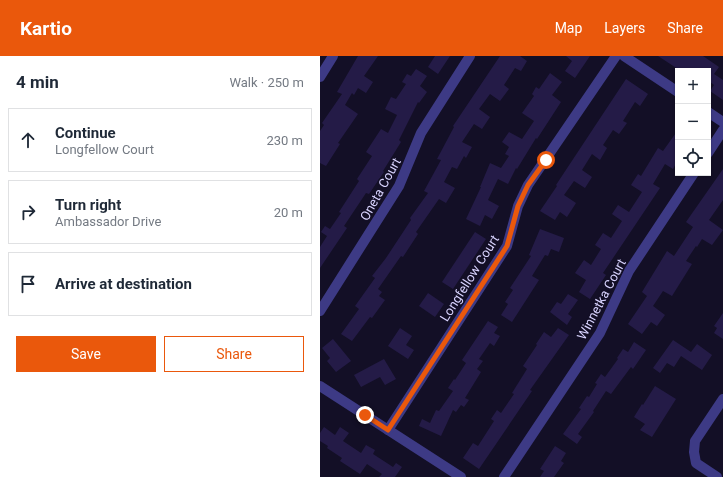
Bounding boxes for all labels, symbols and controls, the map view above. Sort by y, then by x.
text: Kartio [20,17,72,40]
text: Map [555,20,582,36]
text: Layers [604,20,645,36]
text: Share [667,20,703,36]
map controls [675,68,711,176]
button: + [675,68,711,104]
text: 4 min [16,72,59,92]
text: Walk · 250 m [229,75,304,90]
button: − [675,104,711,140]
text: Continue [55,124,116,142]
icon: ahead [17,129,39,151]
text: 230 m [266,133,303,148]
button: locate [675,140,711,176]
text: Longfellow Court [55,142,154,157]
route start [537,151,555,169]
street label: Oneta Court [357,155,404,223]
text: Turn right [55,196,121,214]
icon: right [17,201,39,223]
text: 20 m [274,205,303,220]
text: Ambassador Drive [55,214,161,229]
street label: Longfellow Court [437,232,502,324]
street label: Winnetka Court [574,256,629,342]
icon: arrive [17,273,39,295]
text: Arrive at destination [55,275,192,293]
button: Save [16,336,156,372]
button: Share [164,336,304,372]
route end [356,406,374,424]

